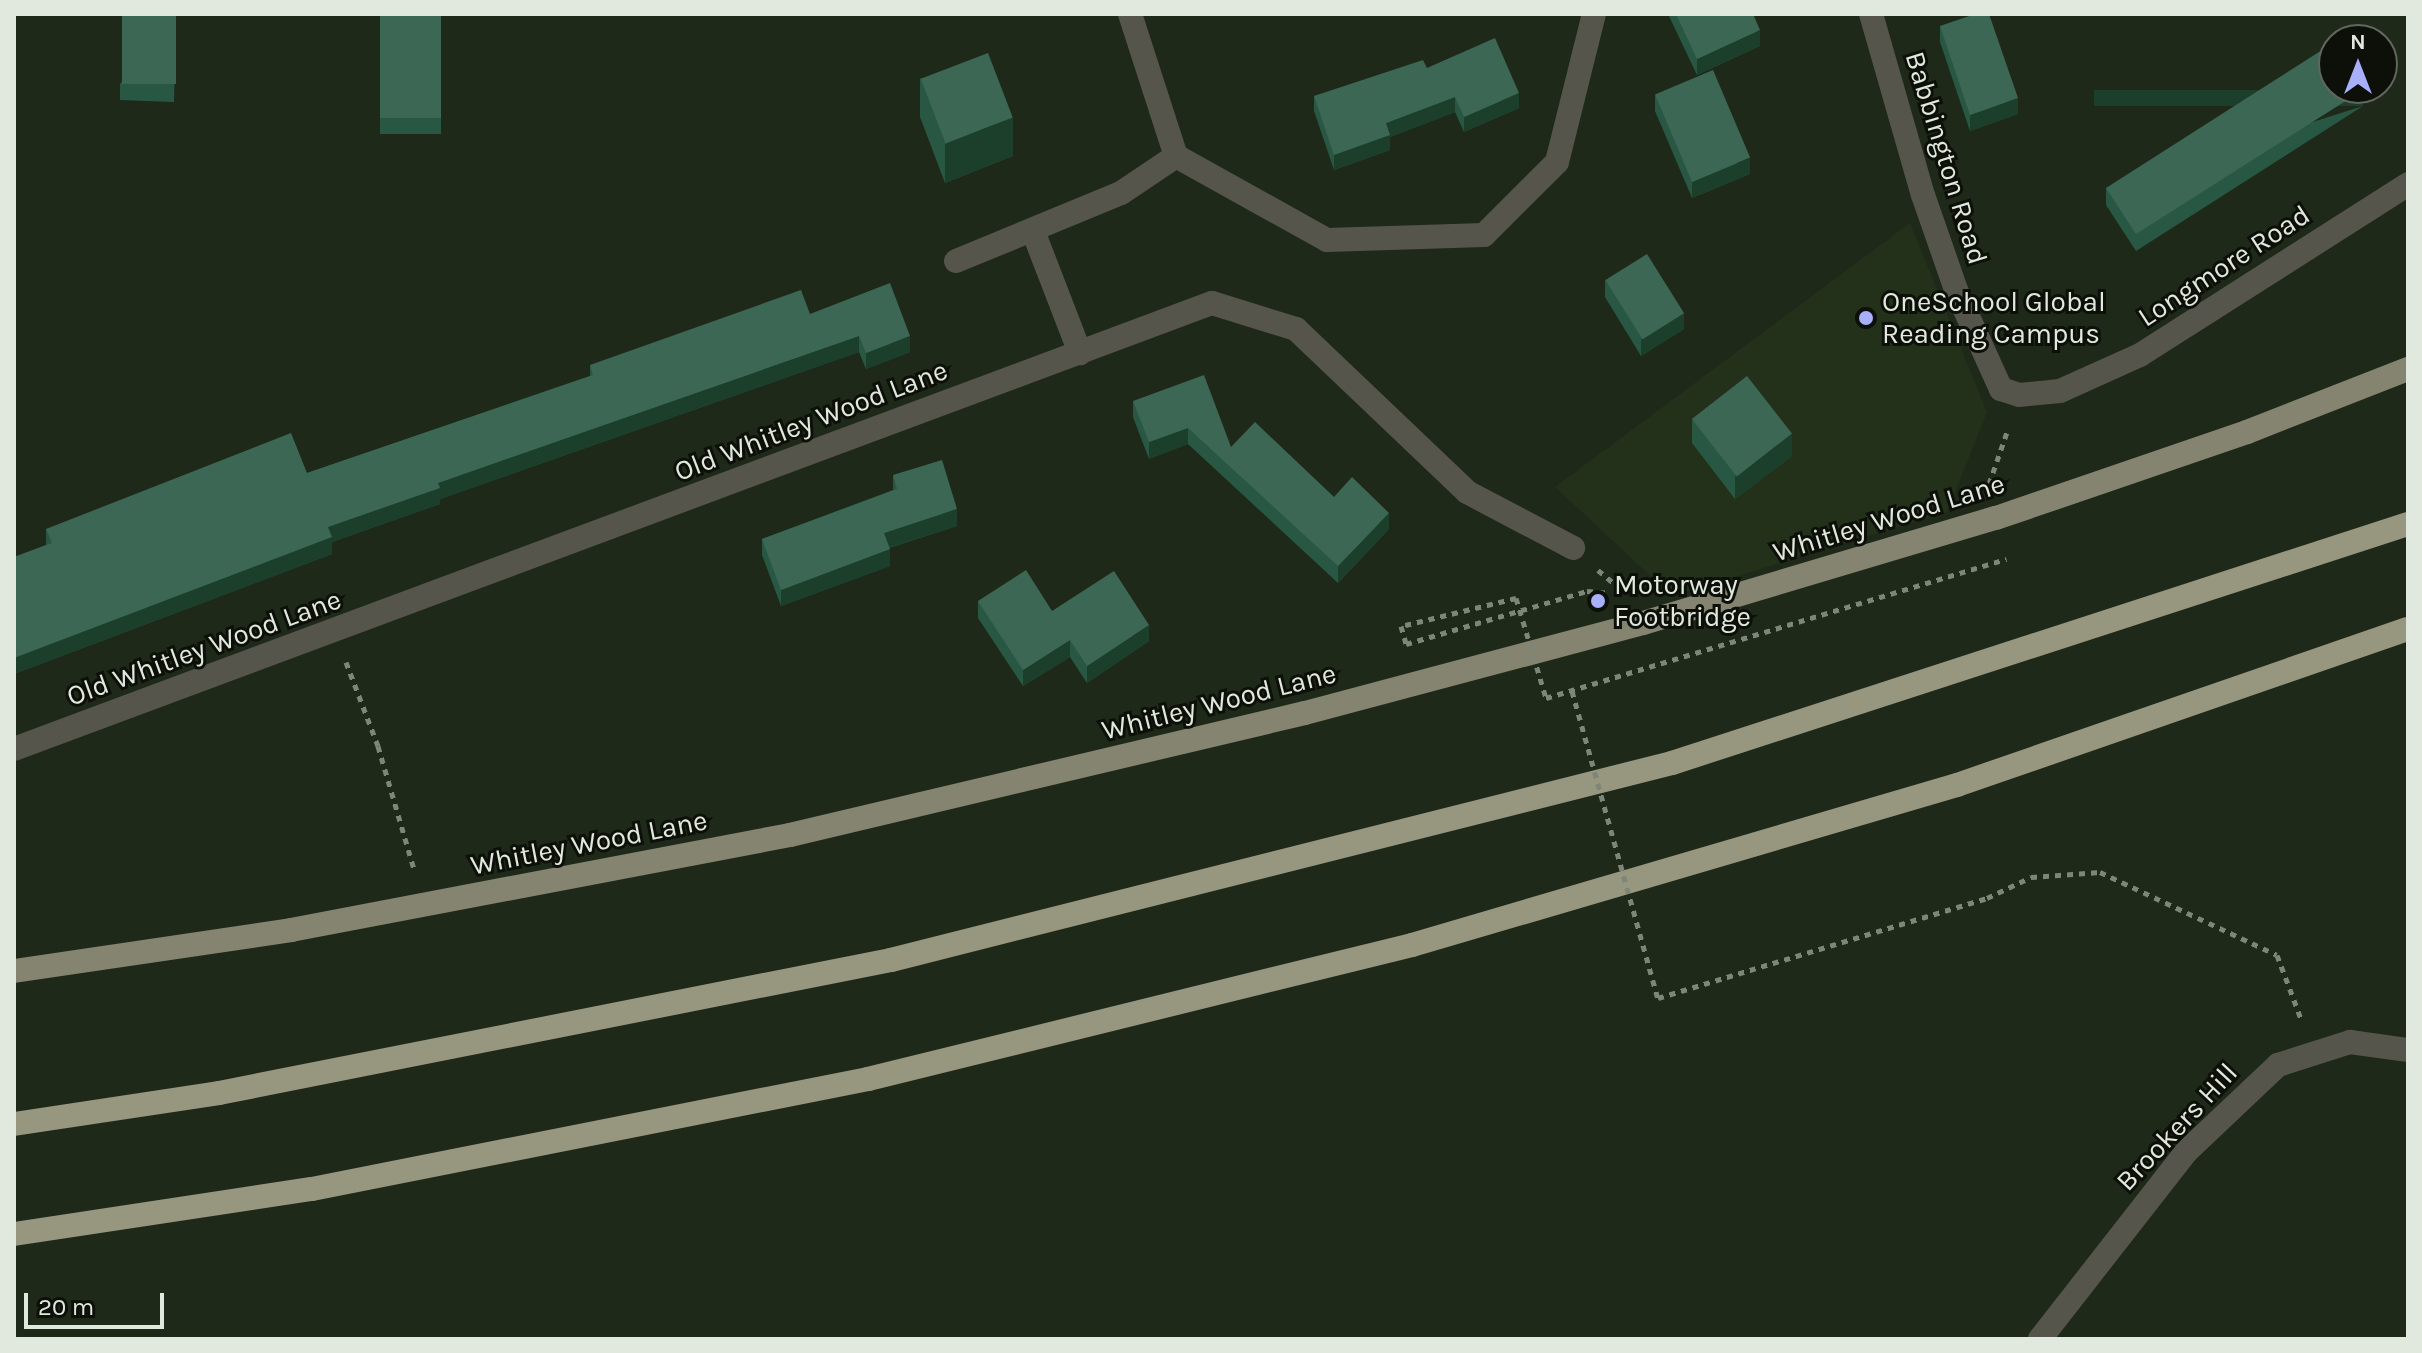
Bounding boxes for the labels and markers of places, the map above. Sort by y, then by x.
place label: OneSchool Global Reading Campus [1882,285,2106,351]
marker: OneSchool Global Reading Campus [1857,309,1875,327]
place label: Motorway Footbridge [1614,568,1751,634]
marker: Motorway Footbridge [1589,592,1607,610]

